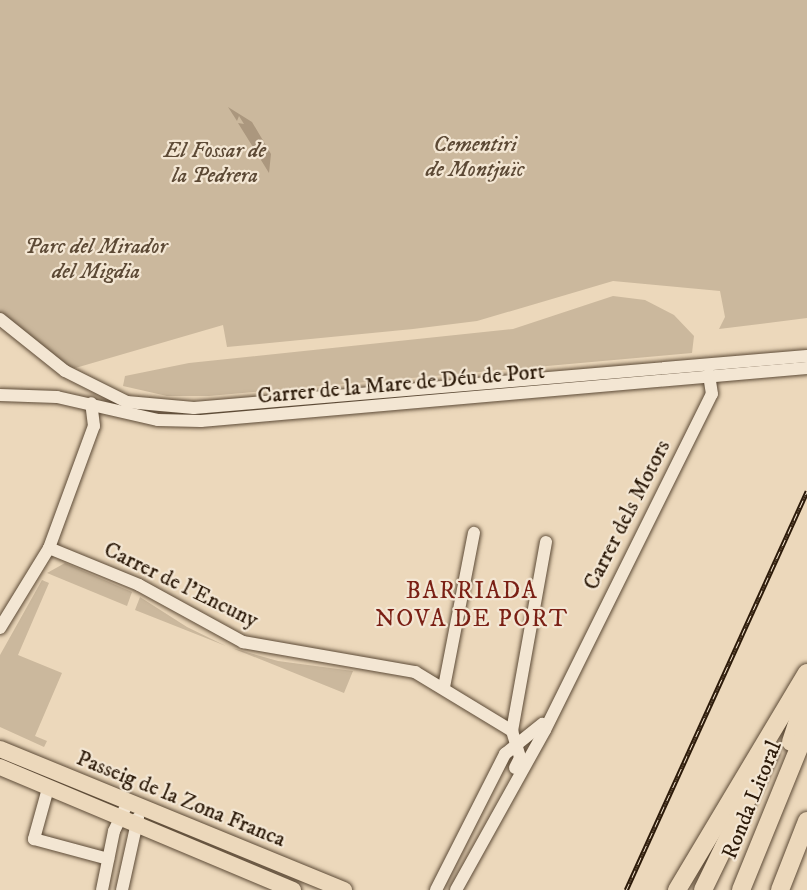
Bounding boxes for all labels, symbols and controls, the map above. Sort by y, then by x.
park label: Cementiri de Montjuïc [426,131,524,182]
park label: El Fossar de la Pedrera [164,137,266,188]
park label: Parc del Mirador del Migdia [25,233,167,284]
street label: Carrer de la Mare de Déu de Port [256,358,546,410]
street label: Carrer dels Motors [578,436,676,594]
street label: Carrer de l'Encuny [100,536,262,634]
district label: BARRIADA NOVA DE PORT [375,578,569,634]
street label: Ronda Litoral [716,737,788,863]
street label: Passeig de la Zona Franca [73,745,289,853]

